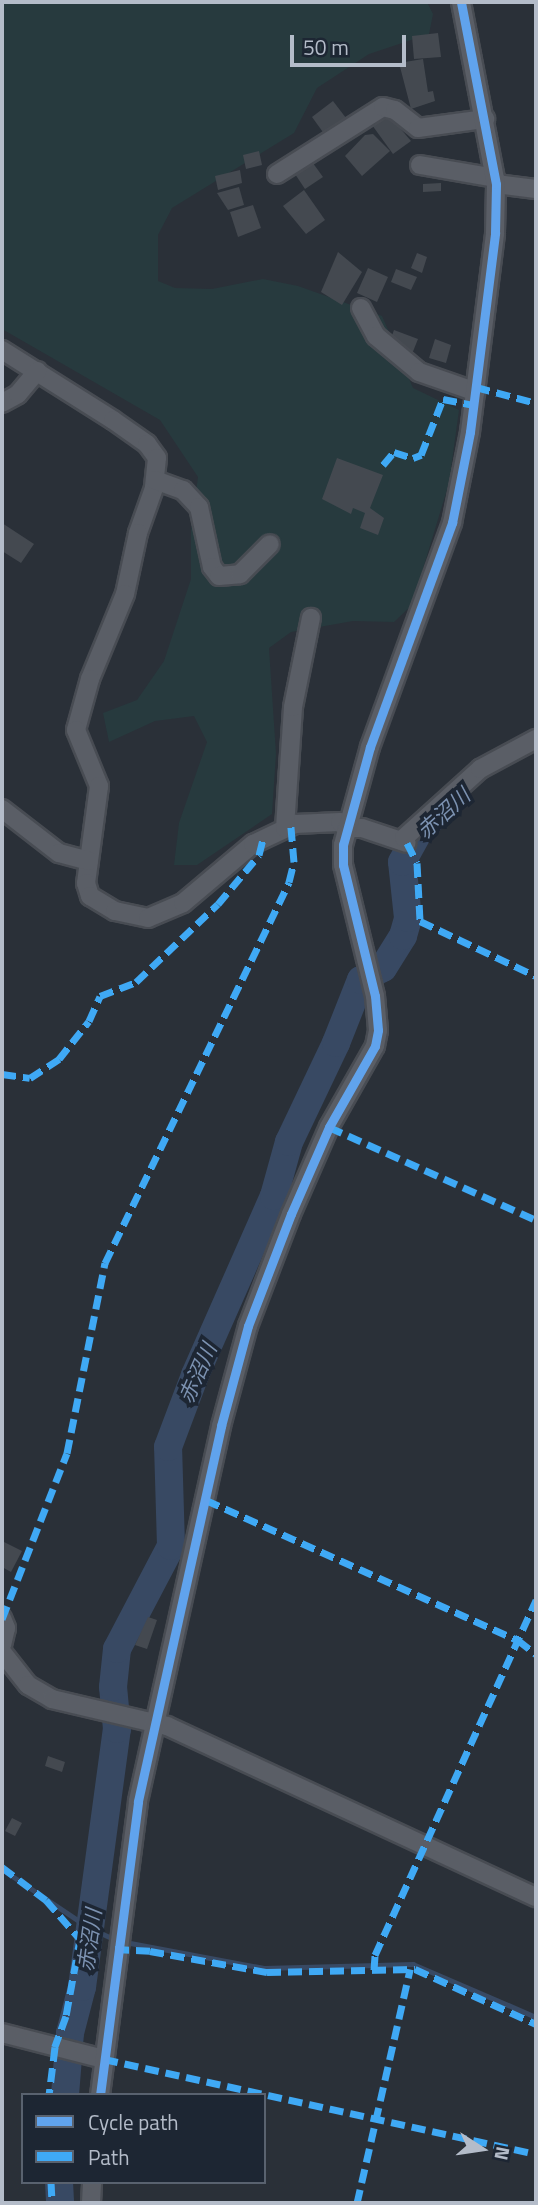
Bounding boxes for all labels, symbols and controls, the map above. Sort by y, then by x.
scale bar [293,21,408,65]
text: 50 m [303,31,349,63]
water label: 赤沼川 [411,783,475,843]
water label: 赤沼川 [173,1339,221,1407]
water label: 赤沼川 [72,1907,106,1973]
legend [21,2093,266,2184]
text: Cycle path [88,2106,179,2138]
north arrow [447,2114,517,2184]
text: Path [88,2141,130,2173]
text: N [487,2144,519,2163]

